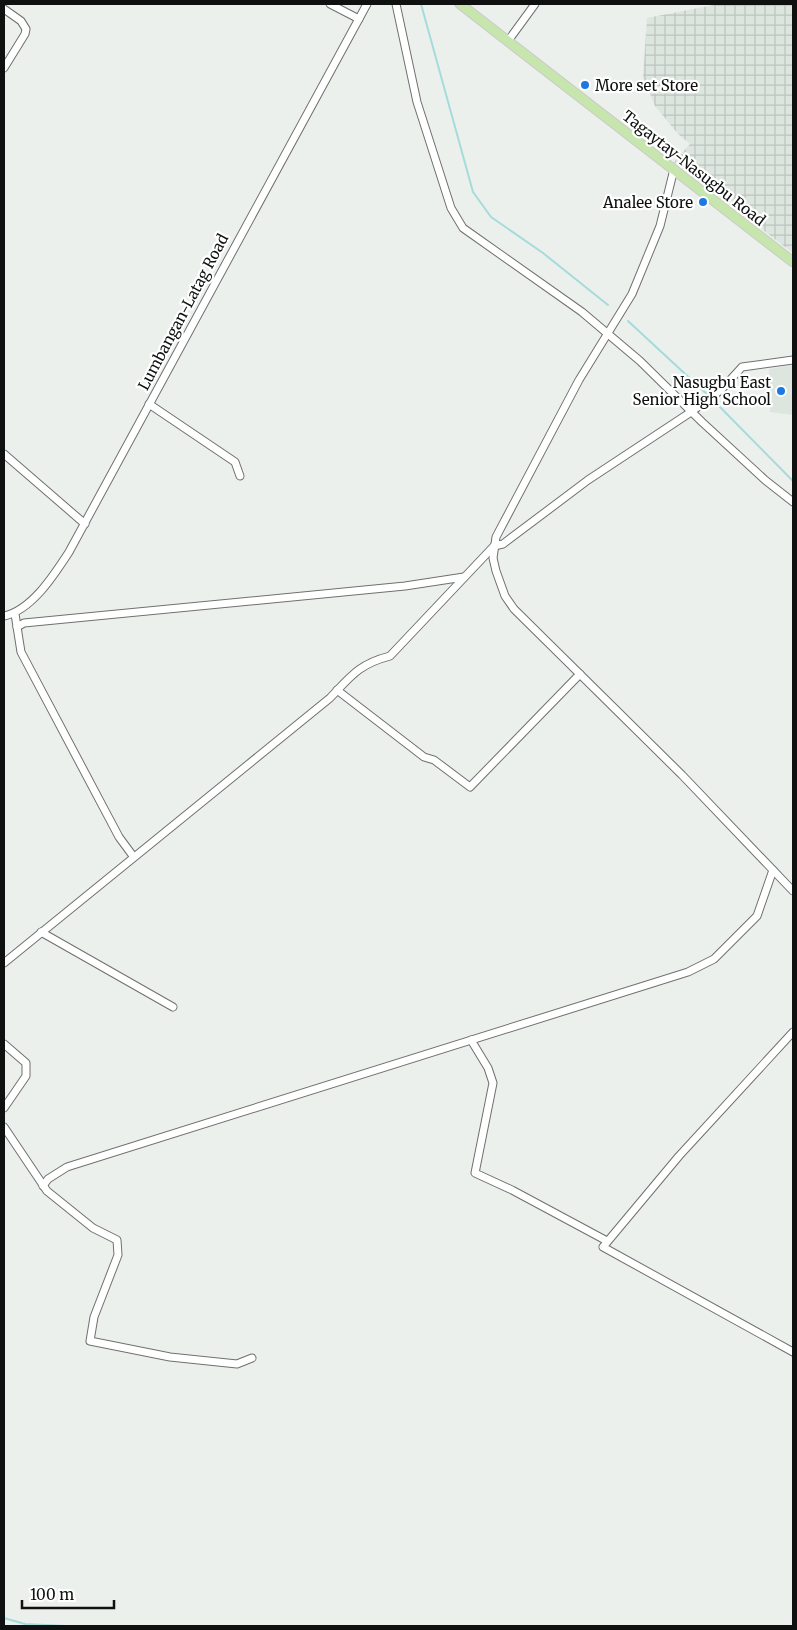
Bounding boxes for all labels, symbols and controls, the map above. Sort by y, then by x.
place label: More set Store [595,76,698,95]
marker: More set Store [579,79,591,91]
street label: Tagaytay-Nasugbu Road [619,106,769,230]
place label: Analee Store [602,193,693,212]
marker: Analee Store [697,196,709,208]
street label: Lumbangan-Latag Road [134,231,232,393]
place label: Nasugbu East Senior High School [633,373,771,409]
marker: Nasugbu East Senior High School [775,385,787,397]
scale bar [22,1578,115,1610]
text: 100 m [30,1585,74,1604]

